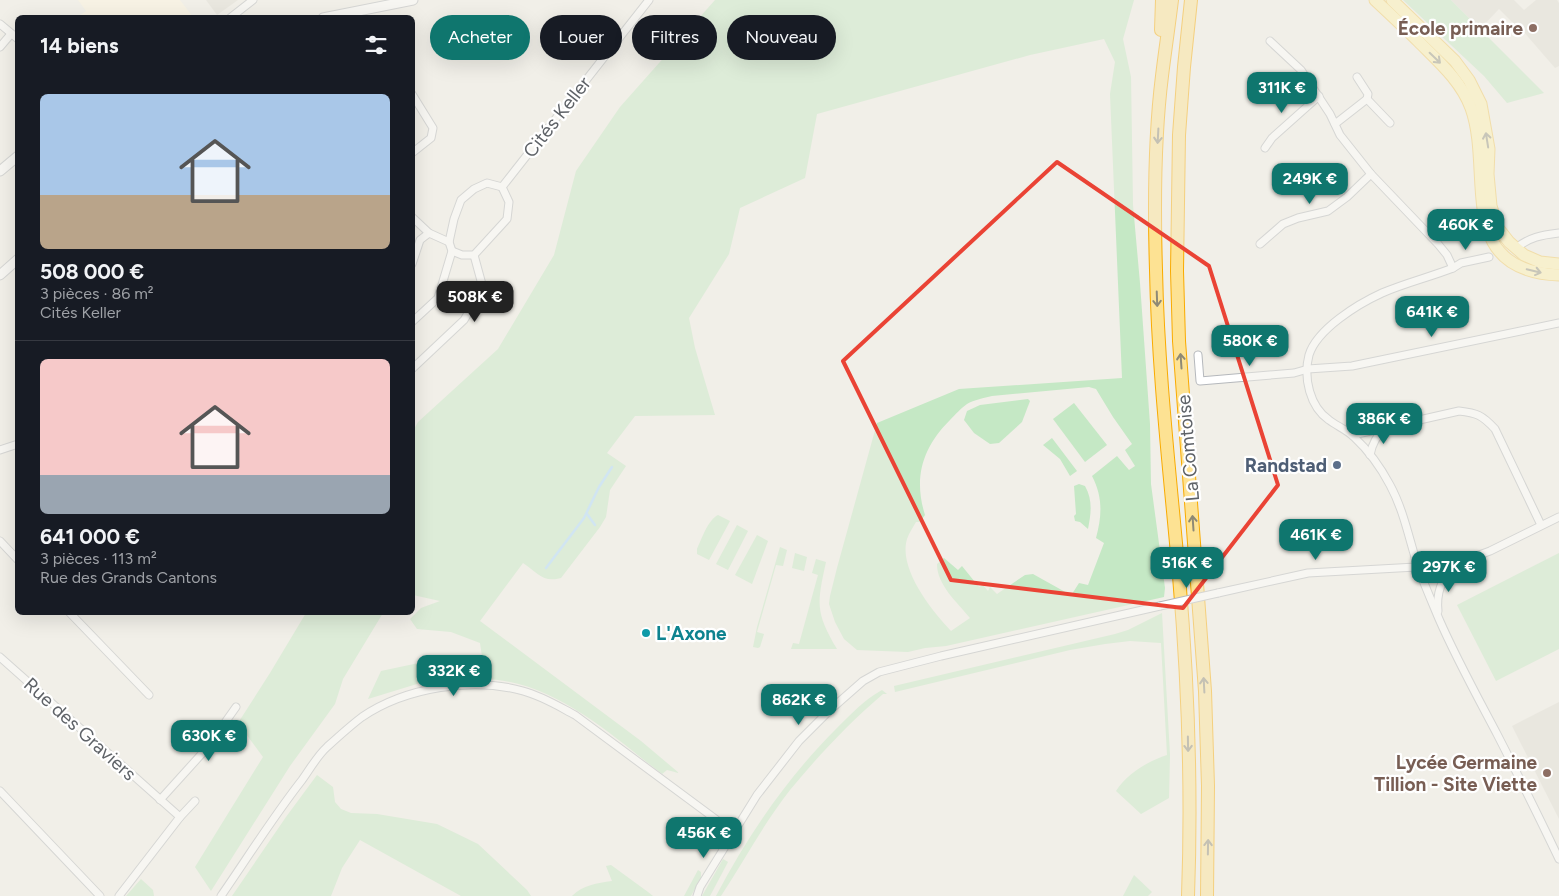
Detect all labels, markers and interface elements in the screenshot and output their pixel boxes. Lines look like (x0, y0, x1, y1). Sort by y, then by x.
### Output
chip: Acheter (430, 15, 530, 60)
chip: Louer (540, 15, 622, 60)
chip: Filtres (632, 15, 717, 60)
chip: Nouveau (727, 15, 836, 60)
place label: École primaire (1398, 17, 1523, 40)
marker: École primaire (1527, 22, 1539, 34)
icon: filters (362, 31, 390, 59)
text: 14 biens (40, 33, 119, 58)
one-way arrow (1429, 52, 1442, 64)
street label: Cités Keller (518, 72, 596, 162)
pin: 311K € (1241, 72, 1323, 114)
text: 311K € (1258, 78, 1306, 97)
icon: home (170, 126, 260, 216)
one-way arrow (1153, 128, 1162, 144)
one-way arrow (1482, 132, 1492, 148)
pin: 249K € (1269, 162, 1351, 205)
text: 249K € (1283, 169, 1337, 188)
pin: 460K € (1425, 208, 1507, 251)
text: 460K € (1438, 215, 1494, 234)
text: 508 000 € (40, 259, 144, 284)
one-way arrow (1526, 267, 1542, 276)
pin: 508K € (434, 280, 516, 323)
text: 3 pièces · 86 m² (40, 284, 154, 303)
text: 508K € (447, 287, 503, 306)
one-way arrow (1152, 290, 1161, 306)
pin: 641K € (1391, 296, 1473, 338)
text: 641K € (1406, 302, 1458, 321)
text: Cités Keller (40, 303, 121, 322)
pin: 580K € (1209, 324, 1291, 367)
text: 580K € (1222, 331, 1278, 350)
one-way arrow (1176, 353, 1185, 369)
icon: home (170, 392, 260, 482)
street label: La Comtoise (1172, 394, 1204, 502)
pin: 386K € (1343, 402, 1425, 445)
text: 386K € (1357, 409, 1411, 428)
place label: Randstad (1245, 454, 1327, 477)
marker: Randstad (1331, 459, 1343, 471)
one-way arrow (1189, 515, 1198, 531)
pin: 461K € (1275, 518, 1357, 561)
text: 641 000 € (40, 524, 140, 549)
text: 461K € (1290, 525, 1342, 544)
pin: 516K € (1146, 546, 1228, 589)
text: 3 pièces · 113 m² (40, 549, 157, 568)
pin: 297K € (1408, 550, 1490, 593)
text: 516K € (1162, 553, 1212, 572)
text: 297K € (1422, 557, 1476, 576)
text: Rue des Grands Cantons (40, 568, 217, 587)
place label: L'Axone (656, 622, 727, 645)
marker: L'Axone (640, 627, 652, 639)
pin: 332K € (413, 654, 495, 697)
text: 332K € (428, 661, 480, 680)
street label: Rue des Graviers (19, 673, 141, 785)
one-way arrow (1200, 677, 1209, 693)
pin: 862K € (758, 684, 840, 726)
text: 862K € (772, 690, 826, 709)
pin: 630K € (168, 720, 250, 762)
text: 630K € (182, 726, 236, 745)
one-way arrow (1184, 736, 1193, 752)
place label: Lycée Germaine Tillion - Site Viette (1374, 751, 1537, 796)
marker: Lycée Germaine Tillion - Site Viette (1541, 767, 1553, 779)
pin: 456K € (663, 816, 745, 859)
text: 456K € (677, 823, 731, 842)
one-way arrow (1203, 840, 1213, 856)

